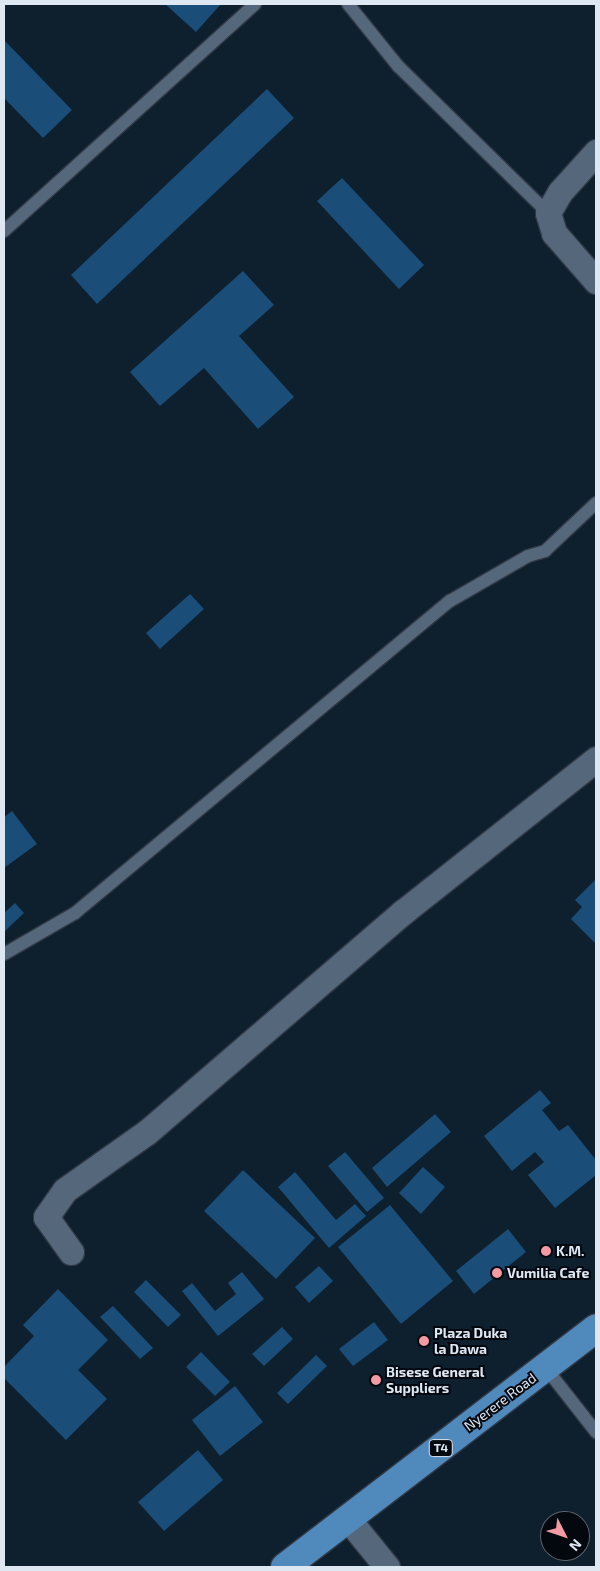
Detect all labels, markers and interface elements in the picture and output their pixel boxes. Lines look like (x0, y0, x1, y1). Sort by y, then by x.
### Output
place label: K.M. (556, 1243, 585, 1259)
marker: K.M. (540, 1245, 552, 1257)
place label: Vumilia Cafe (507, 1265, 589, 1281)
marker: Vumilia Cafe (491, 1267, 503, 1279)
place label: Plaza Duka la Dawa (434, 1325, 507, 1358)
marker: Plaza Duka la Dawa (418, 1335, 430, 1347)
place label: Bisese General Suppliers (386, 1364, 484, 1396)
street label: Nyerere Road (461, 1369, 539, 1435)
marker: Bisese General Suppliers (370, 1374, 382, 1386)
road number: T4 (428, 1439, 454, 1458)
north arrow (540, 1511, 590, 1561)
text: N (566, 1536, 586, 1555)

